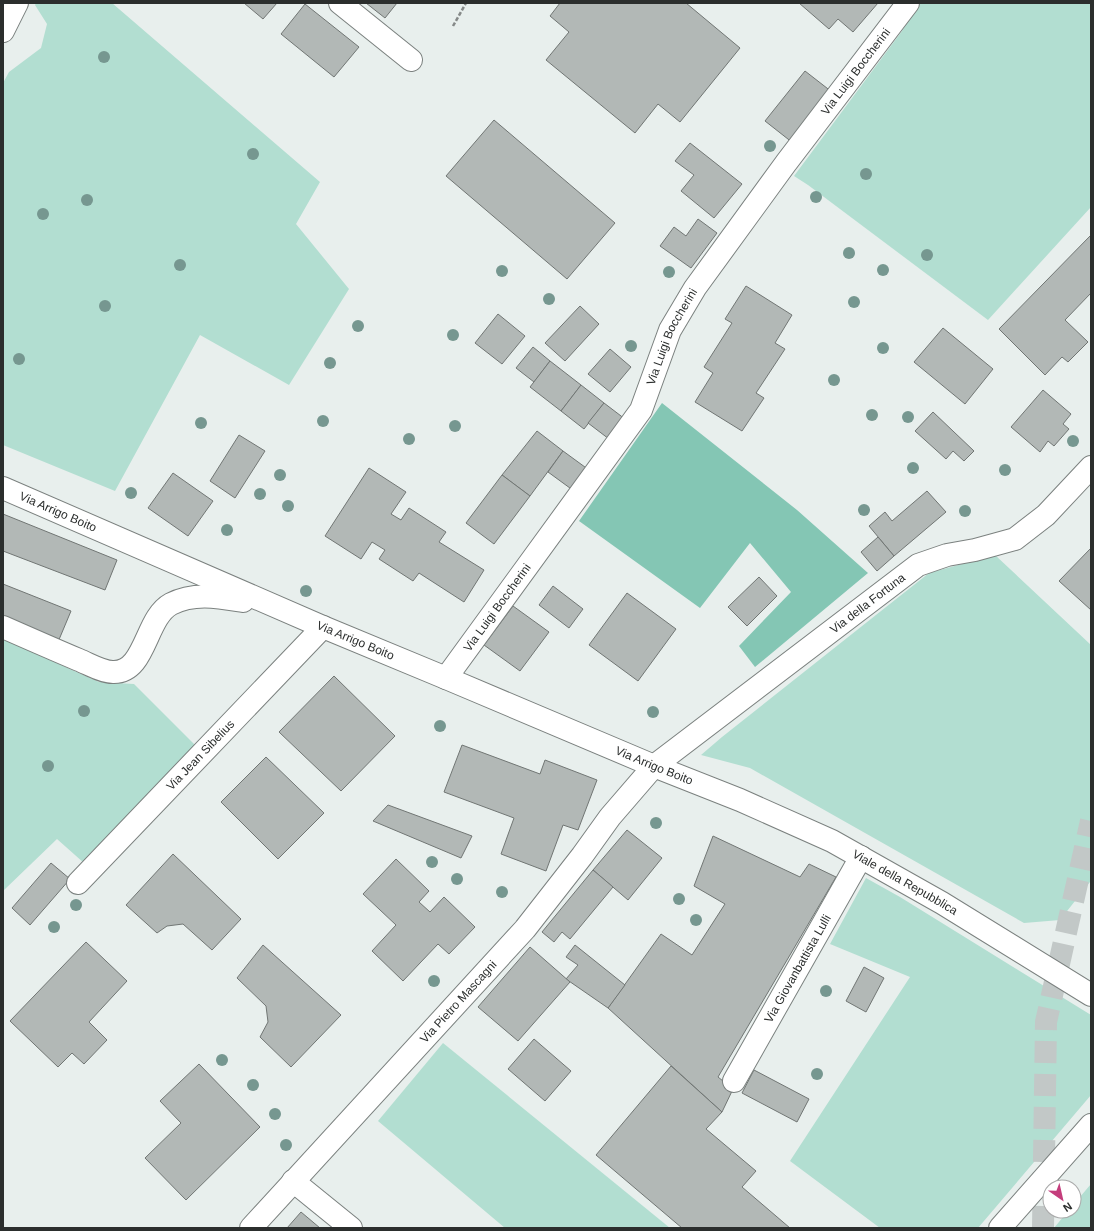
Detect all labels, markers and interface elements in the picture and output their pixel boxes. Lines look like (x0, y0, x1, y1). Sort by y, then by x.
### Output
street label: Via Luigi Boccherini (818, 25, 893, 118)
street label: Via Luigi Boccherini (644, 286, 700, 387)
street label: Via Arrigo Boito (17, 489, 99, 535)
street label: Via Luigi Boccherini (461, 561, 534, 654)
street label: Via della Fortuna (827, 570, 908, 636)
street label: Via Arrigo Boito (315, 618, 397, 663)
street label: Via Jean Sibelius (164, 717, 237, 793)
street label: Via Arrigo Boito (613, 743, 695, 788)
street label: Viale della Repubblica (850, 847, 960, 918)
street label: Via Giovanbattista Lulli (761, 912, 834, 1025)
street label: Via Pietro Mascagni (417, 958, 500, 1046)
north arrow (1042, 1179, 1082, 1219)
text: N (1061, 1200, 1074, 1215)

